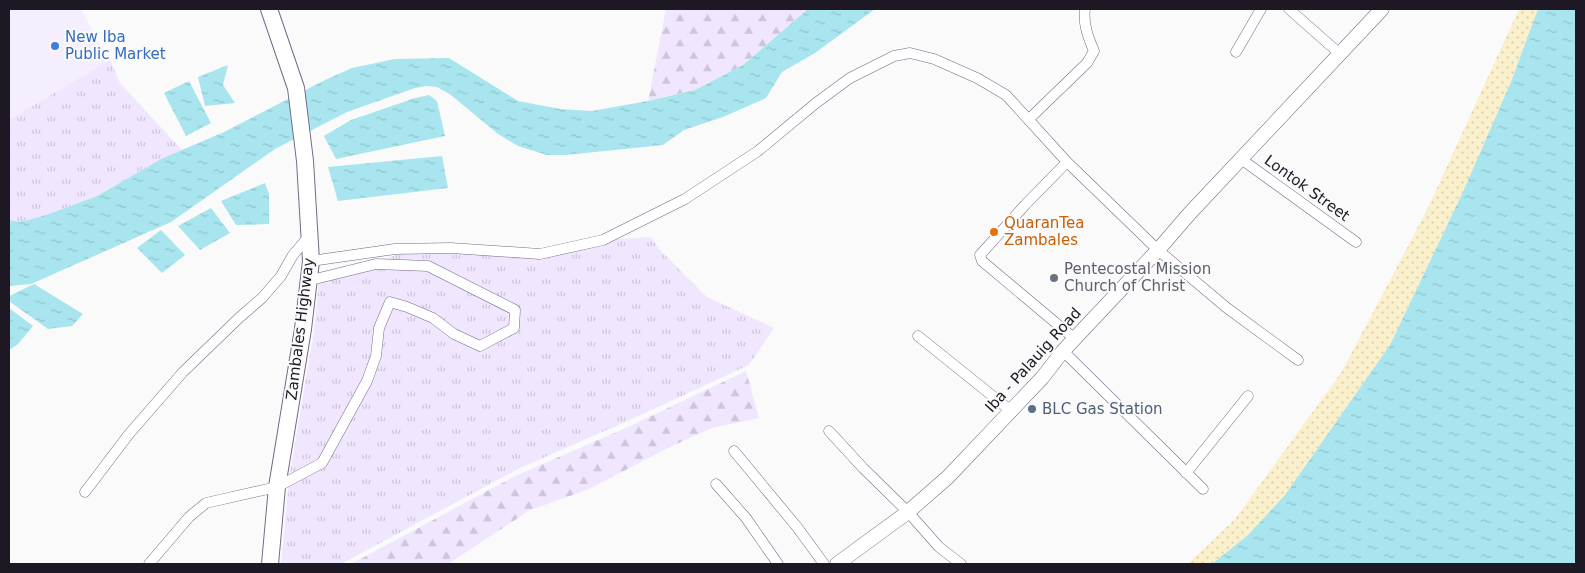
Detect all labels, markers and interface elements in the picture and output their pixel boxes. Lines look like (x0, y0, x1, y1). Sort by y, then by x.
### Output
place label: New Iba Public Market (65, 28, 166, 63)
marker: New Iba Public Market (49, 40, 61, 52)
street label: Lontok Street (1261, 151, 1353, 225)
place label: QuaranTea Zambales (1004, 214, 1084, 249)
marker: QuaranTea Zambales (988, 226, 1000, 238)
street label: Zambales Highway (282, 257, 318, 401)
place label: Pentecostal Mission Church of Christ (1064, 260, 1211, 295)
marker: Pentecostal Mission Church of Christ (1048, 272, 1060, 284)
street label: Iba - Palauig Road (981, 304, 1085, 416)
place label: BLC Gas Station (1042, 400, 1163, 418)
marker: BLC Gas Station (1026, 403, 1038, 415)

